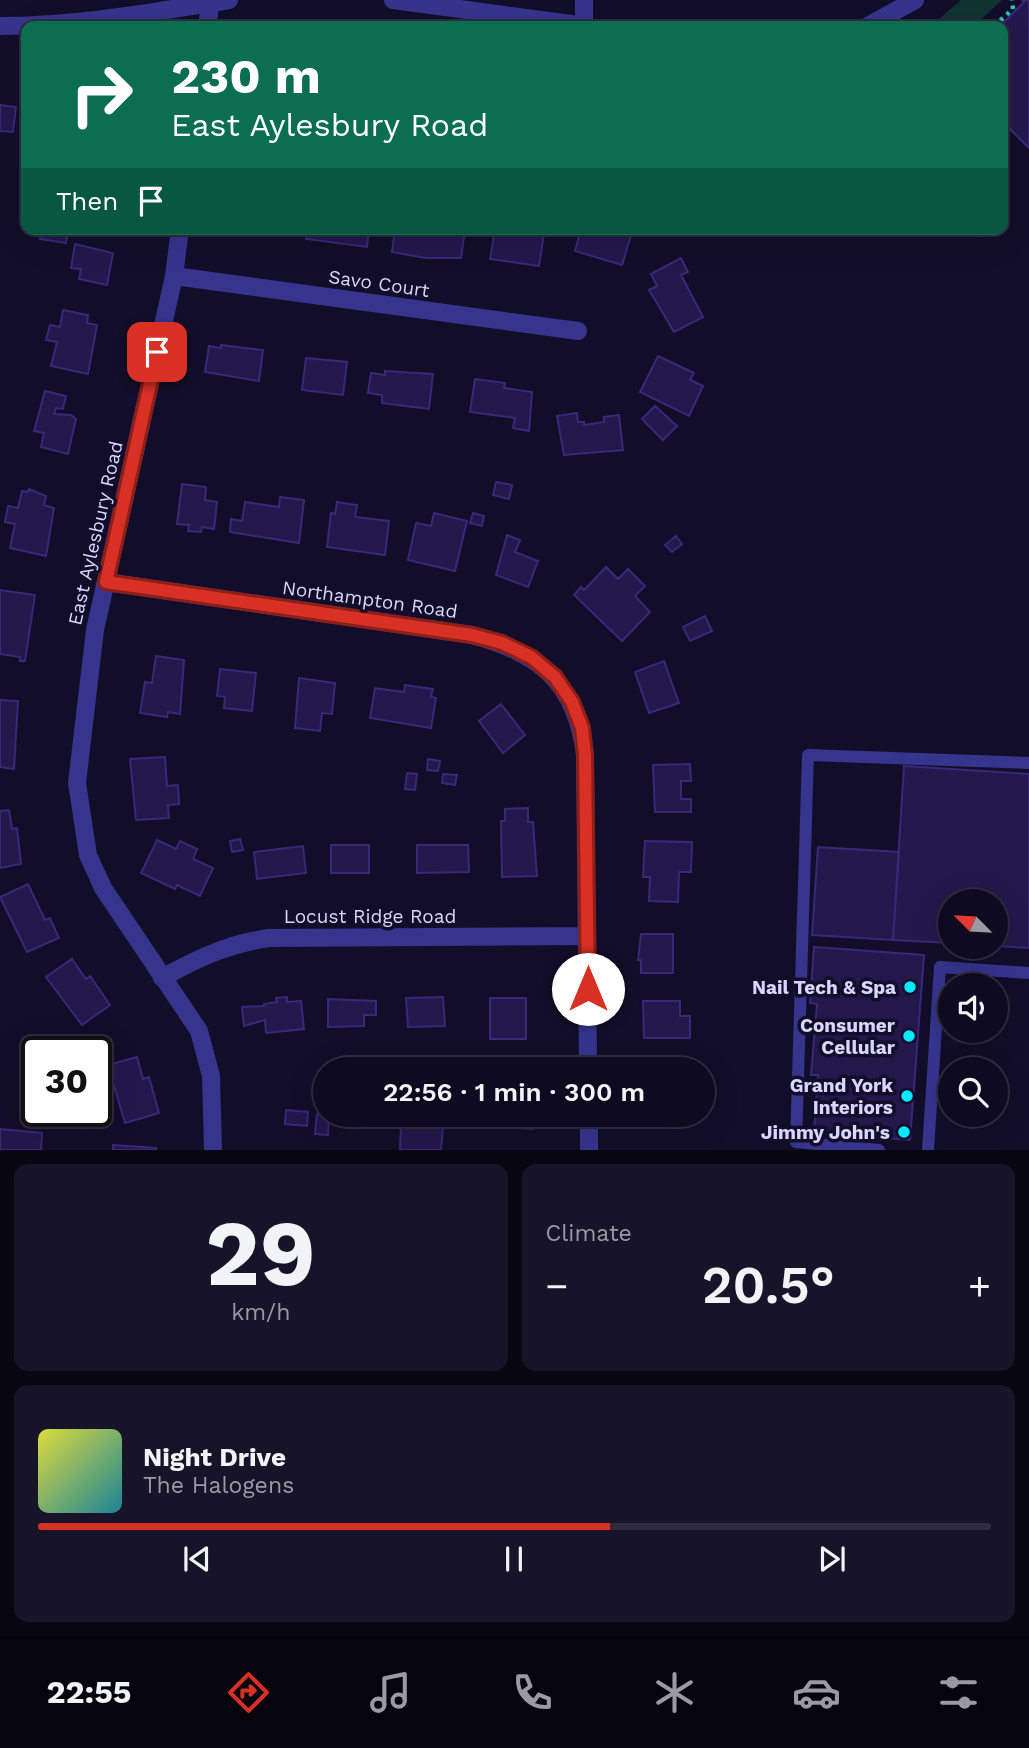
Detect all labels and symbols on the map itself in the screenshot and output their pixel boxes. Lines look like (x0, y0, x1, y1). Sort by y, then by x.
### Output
street label: Savo Court (327, 265, 431, 302)
pin (127, 322, 187, 382)
street label: East Aylesbury Road (63, 439, 128, 627)
street label: Northampton Road (281, 576, 459, 623)
north arrow (938, 889, 1008, 959)
street label: Locust Ridge Road (284, 905, 456, 928)
position arrow (551, 952, 625, 1026)
place label: Nail Tech & Spa (752, 976, 896, 999)
marker: Nail Tech & Spa (902, 979, 918, 995)
place label: Consumer Cellular (800, 1014, 896, 1059)
marker: Consumer Cellular (901, 1028, 917, 1044)
speed limit sign: 30 (21, 1036, 112, 1127)
place label: Grand York Interiors (790, 1074, 893, 1119)
marker: Grand York Interiors (899, 1088, 915, 1104)
place label: Jimmy John's (761, 1121, 890, 1144)
marker: Jimmy John's (896, 1124, 912, 1140)

